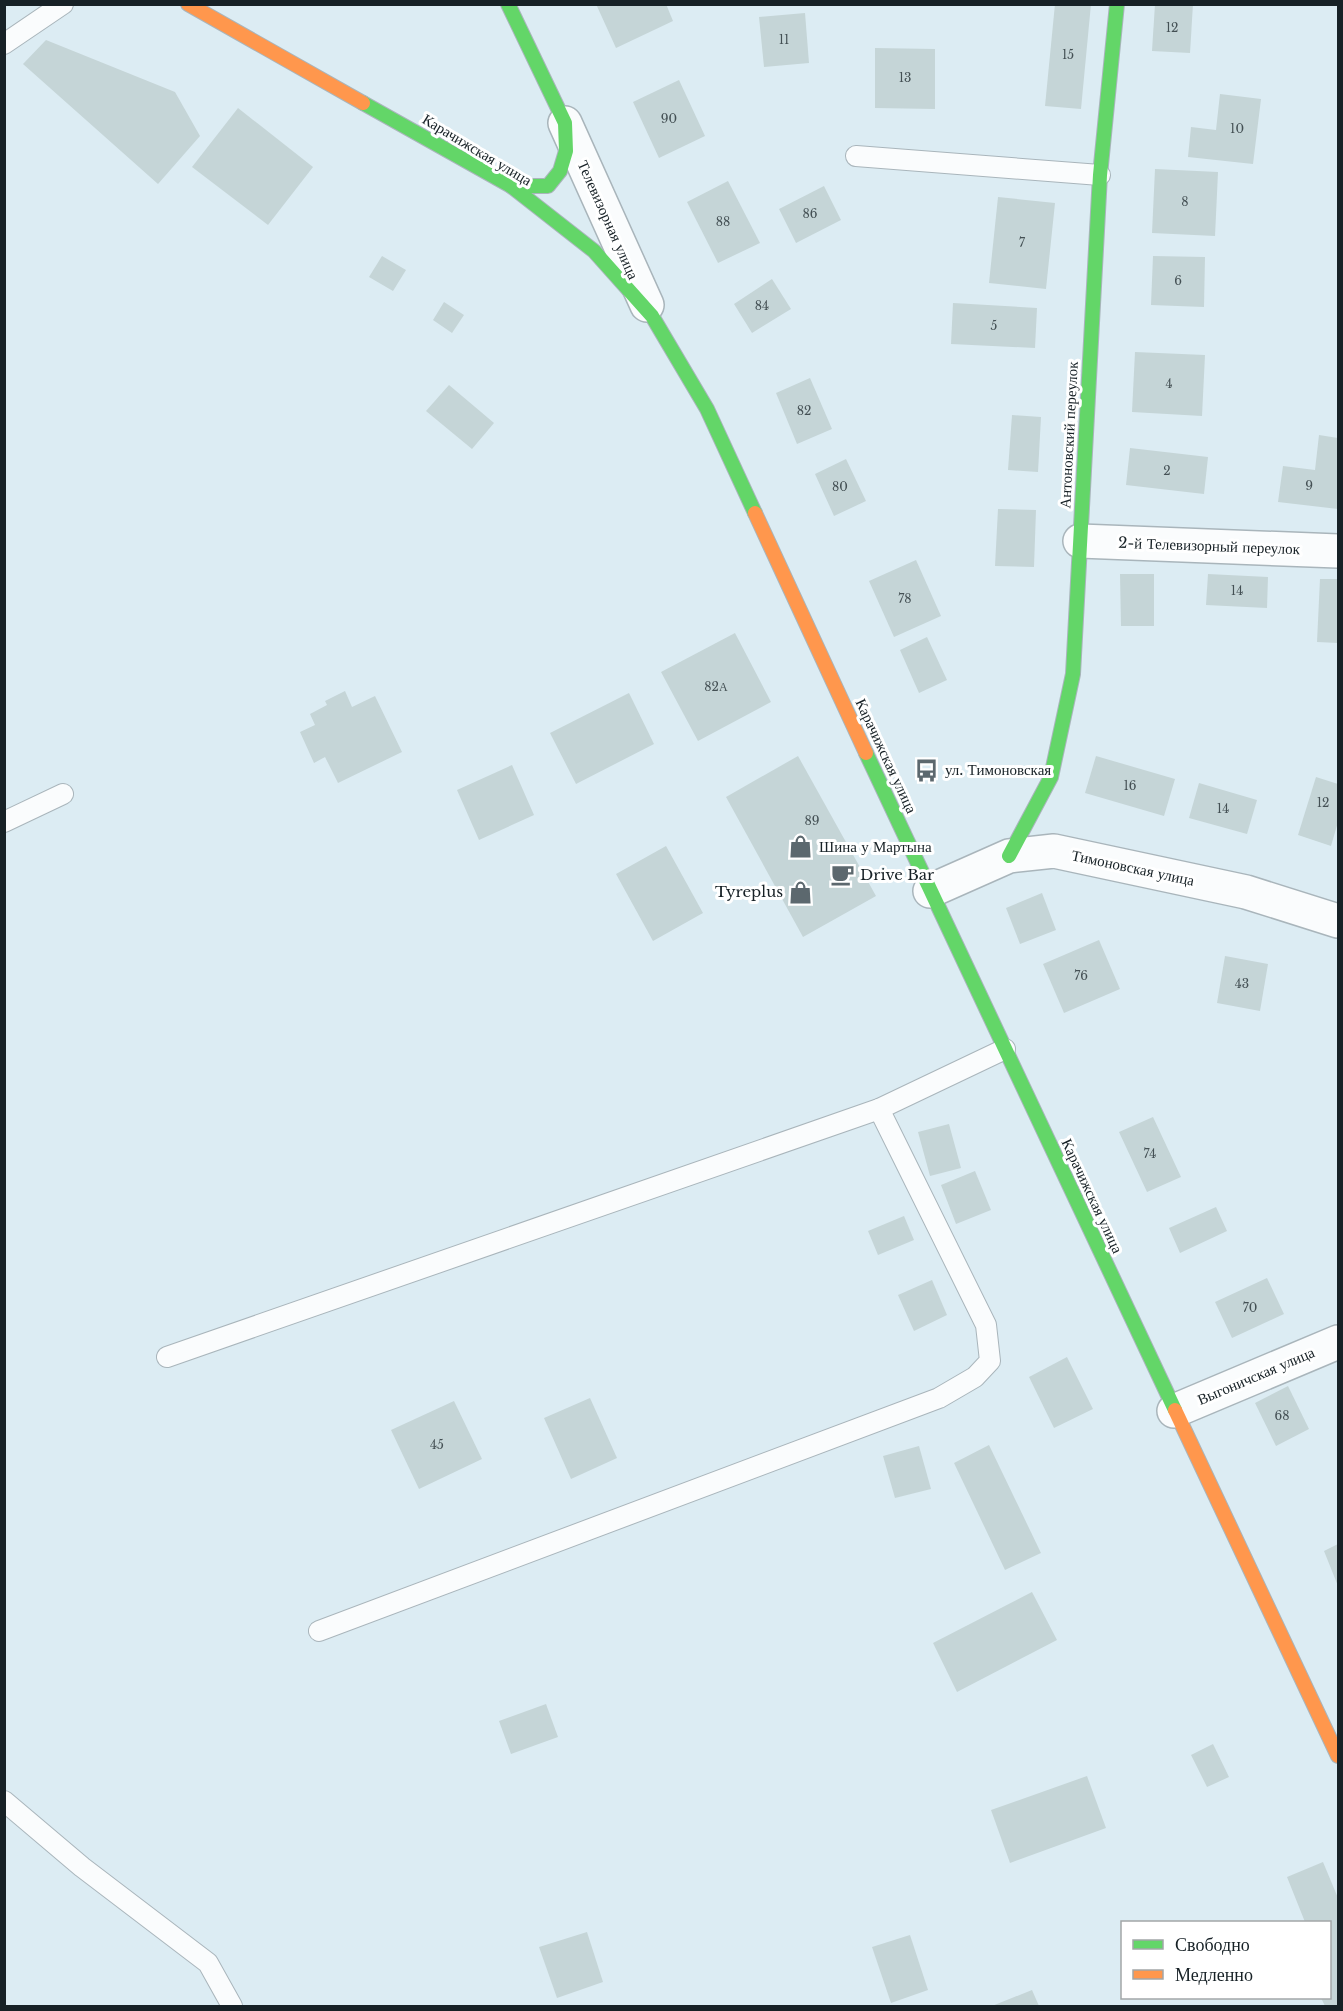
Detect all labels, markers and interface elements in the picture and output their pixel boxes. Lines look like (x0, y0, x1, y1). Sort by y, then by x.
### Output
house number: 12 (1166, 20, 1178, 35)
house number: 11 (779, 32, 789, 47)
house number: 15 (1062, 47, 1074, 62)
house number: 13 (899, 70, 911, 85)
street label: Карачижская улица (419, 109, 536, 190)
house number: 90 (661, 111, 677, 126)
house number: 10 (1230, 121, 1244, 136)
street label: Телевизорная улица (574, 157, 643, 283)
house number: 8 (1181, 194, 1189, 209)
house number: 86 (803, 206, 818, 221)
house number: 88 (716, 214, 730, 229)
house number: 7 (1019, 235, 1026, 250)
house number: 6 (1174, 273, 1182, 288)
house number: 84 (755, 298, 769, 313)
house number: 5 (991, 318, 998, 333)
street label: Антоновский переулок (1055, 360, 1082, 509)
house number: 4 (1165, 376, 1173, 391)
house number: 82 (797, 403, 811, 418)
house number: 2 (1163, 463, 1171, 478)
house number: 9 (1305, 478, 1313, 493)
house number: 80 (832, 479, 848, 494)
street label: 2-й Телевизорный переулок (1118, 533, 1301, 558)
house number: 14 (1231, 583, 1243, 598)
house number: 78 (898, 591, 912, 606)
house number: 82А (704, 679, 728, 694)
street label: Карачижская улица (852, 695, 921, 816)
bus stop icon: ул. Тимоновская (914, 757, 940, 783)
place label: ул. Тимоновская (945, 760, 1051, 779)
house number: 16 (1123, 778, 1137, 793)
house number: 12 (1317, 795, 1329, 810)
house number: 14 (1217, 801, 1229, 816)
house number: 89 (805, 813, 820, 828)
shop icon: Шина у Мартына (788, 834, 814, 860)
place label: Шина у Мартына (819, 837, 932, 856)
street label: Тимоновская улица (1070, 845, 1197, 890)
cafe icon: Drive Bar (829, 862, 855, 888)
place label: Drive Bar (860, 865, 935, 884)
shop icon: Tyreplus (788, 879, 814, 905)
place label: Tyreplus (715, 882, 783, 901)
house number: 76 (1074, 968, 1088, 983)
house number: 43 (1235, 976, 1249, 991)
street label: Карачижская улица (1058, 1135, 1127, 1256)
house number: 74 (1144, 1146, 1156, 1161)
house number: 70 (1243, 1300, 1257, 1315)
street label: Выгоничская улица (1194, 1342, 1318, 1409)
house number: 68 (1275, 1408, 1290, 1423)
house number: 45 (430, 1437, 444, 1452)
legend (1121, 1921, 1331, 1999)
text: Свободно (1175, 1934, 1250, 1956)
text: Медленно (1175, 1964, 1253, 1986)

